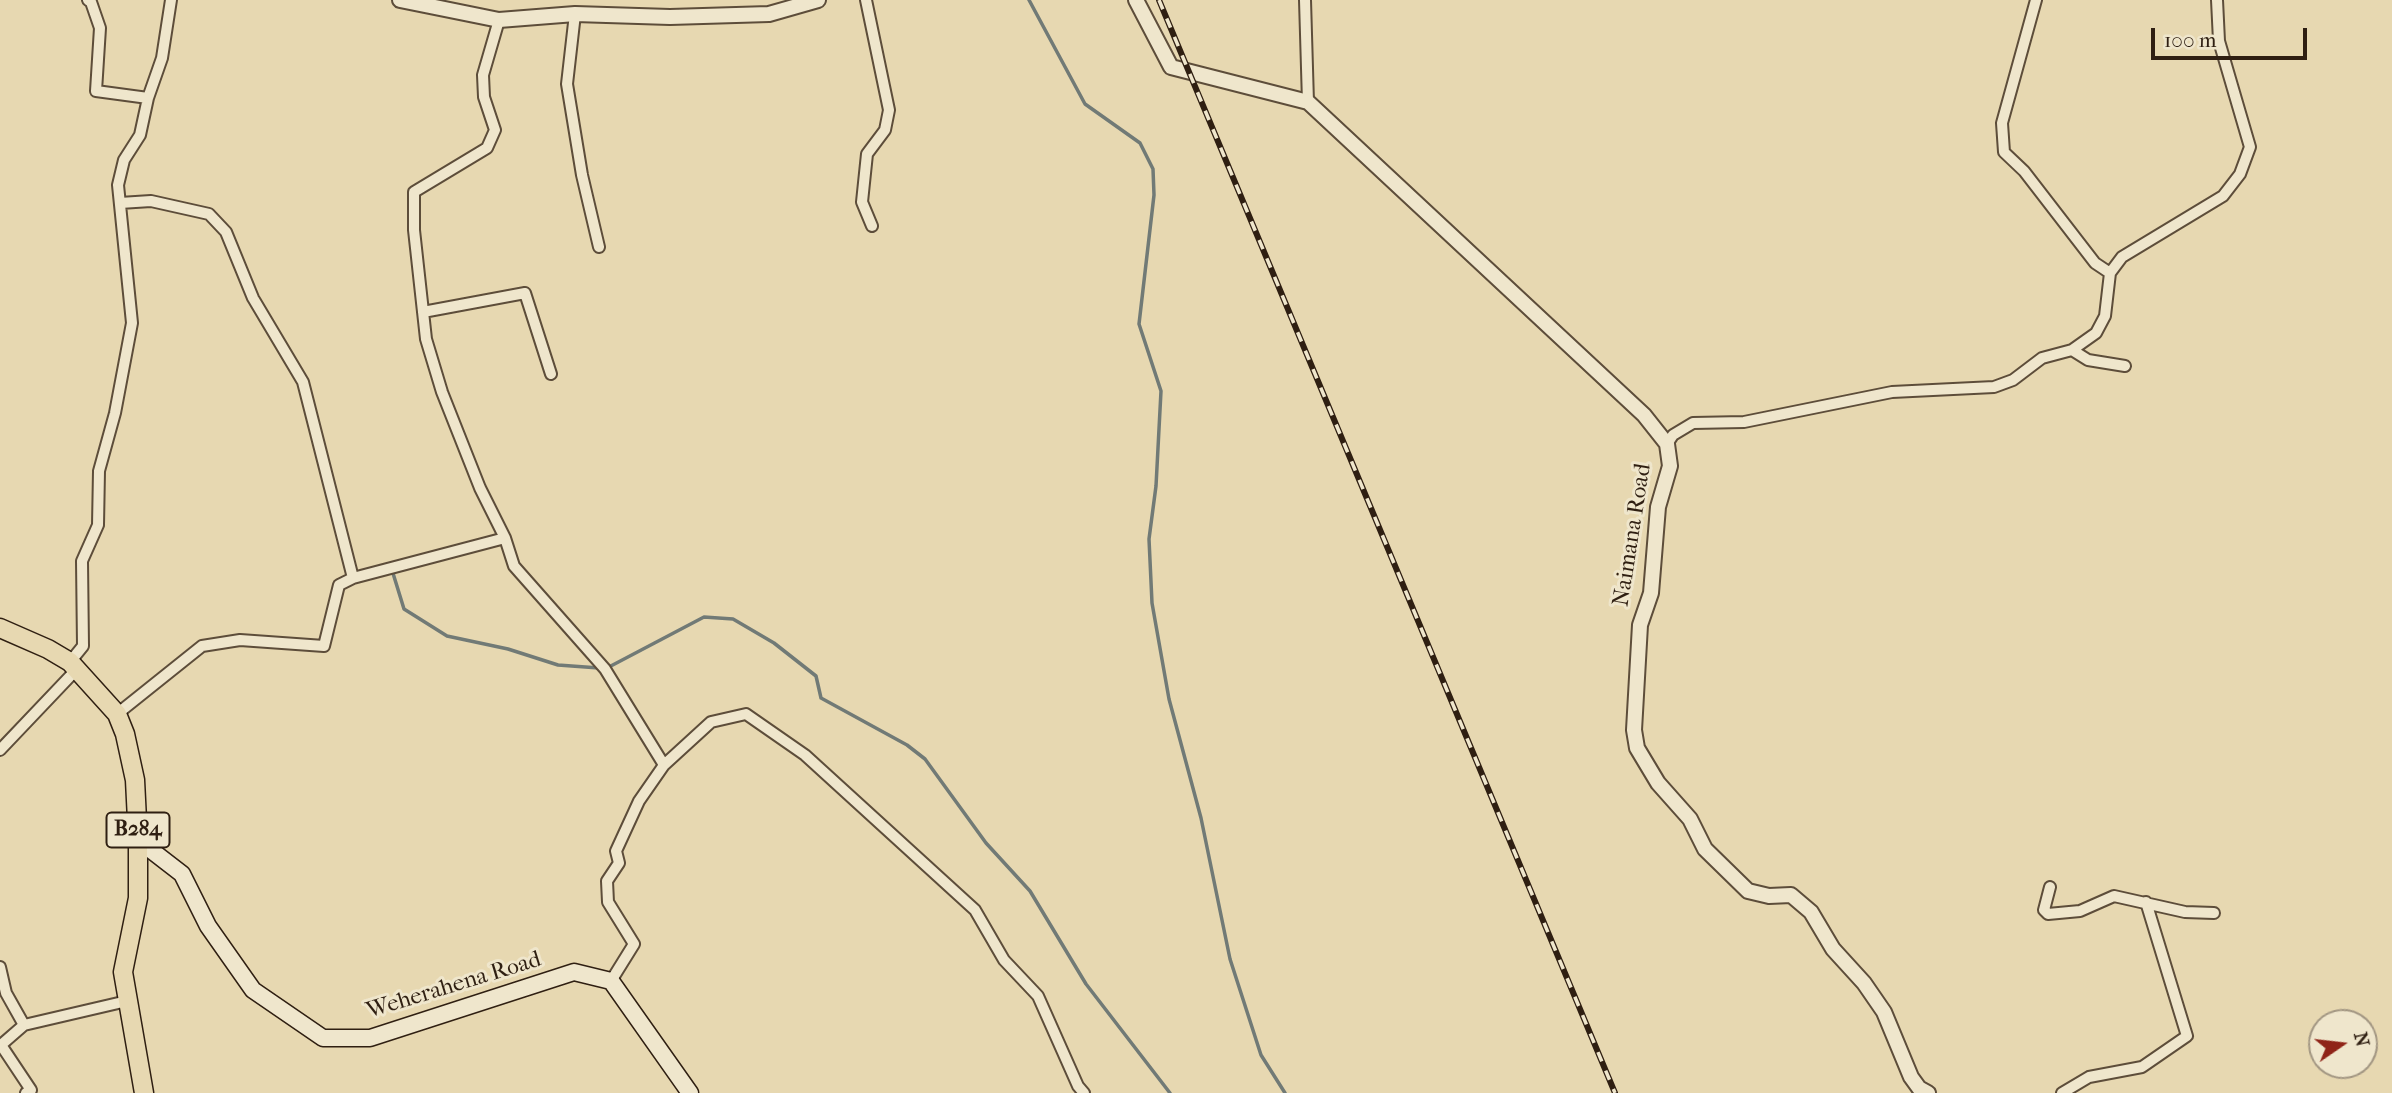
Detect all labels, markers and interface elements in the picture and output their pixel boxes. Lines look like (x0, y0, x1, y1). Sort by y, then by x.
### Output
scale bar (2154, 14, 2310, 58)
text: 100 m (2164, 28, 2217, 52)
street label: Naimana Road (1608, 462, 1658, 608)
road number: B284 (106, 812, 170, 848)
street label: Weherahena Road (363, 946, 545, 1026)
north arrow (2308, 1009, 2378, 1079)
text: N (2349, 1030, 2374, 1049)

